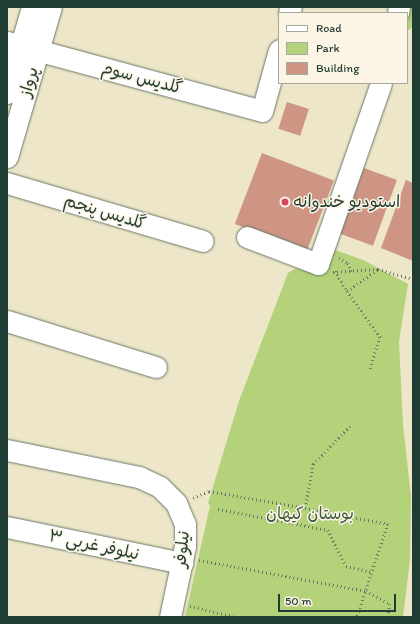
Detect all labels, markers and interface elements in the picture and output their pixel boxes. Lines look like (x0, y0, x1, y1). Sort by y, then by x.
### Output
legend (278, 12, 408, 84)
text: Road (316, 21, 342, 35)
text: Park (316, 41, 340, 55)
street label: گلدیس سوم (100, 57, 184, 99)
text: Building (316, 61, 359, 75)
street label: پرواز (15, 65, 43, 99)
street label: گلدیس پنجم (62, 190, 148, 234)
place label: استودیو خندوانه (293, 192, 400, 212)
marker: استودیو خندوانه (280, 197, 290, 207)
park label: بوستان کیهان (266, 504, 354, 524)
street label: نیلوفر غربی ۳ (47, 525, 141, 565)
street label: نیلوفر (170, 530, 194, 568)
scale bar (280, 586, 398, 612)
text: 50 m (285, 594, 311, 608)

